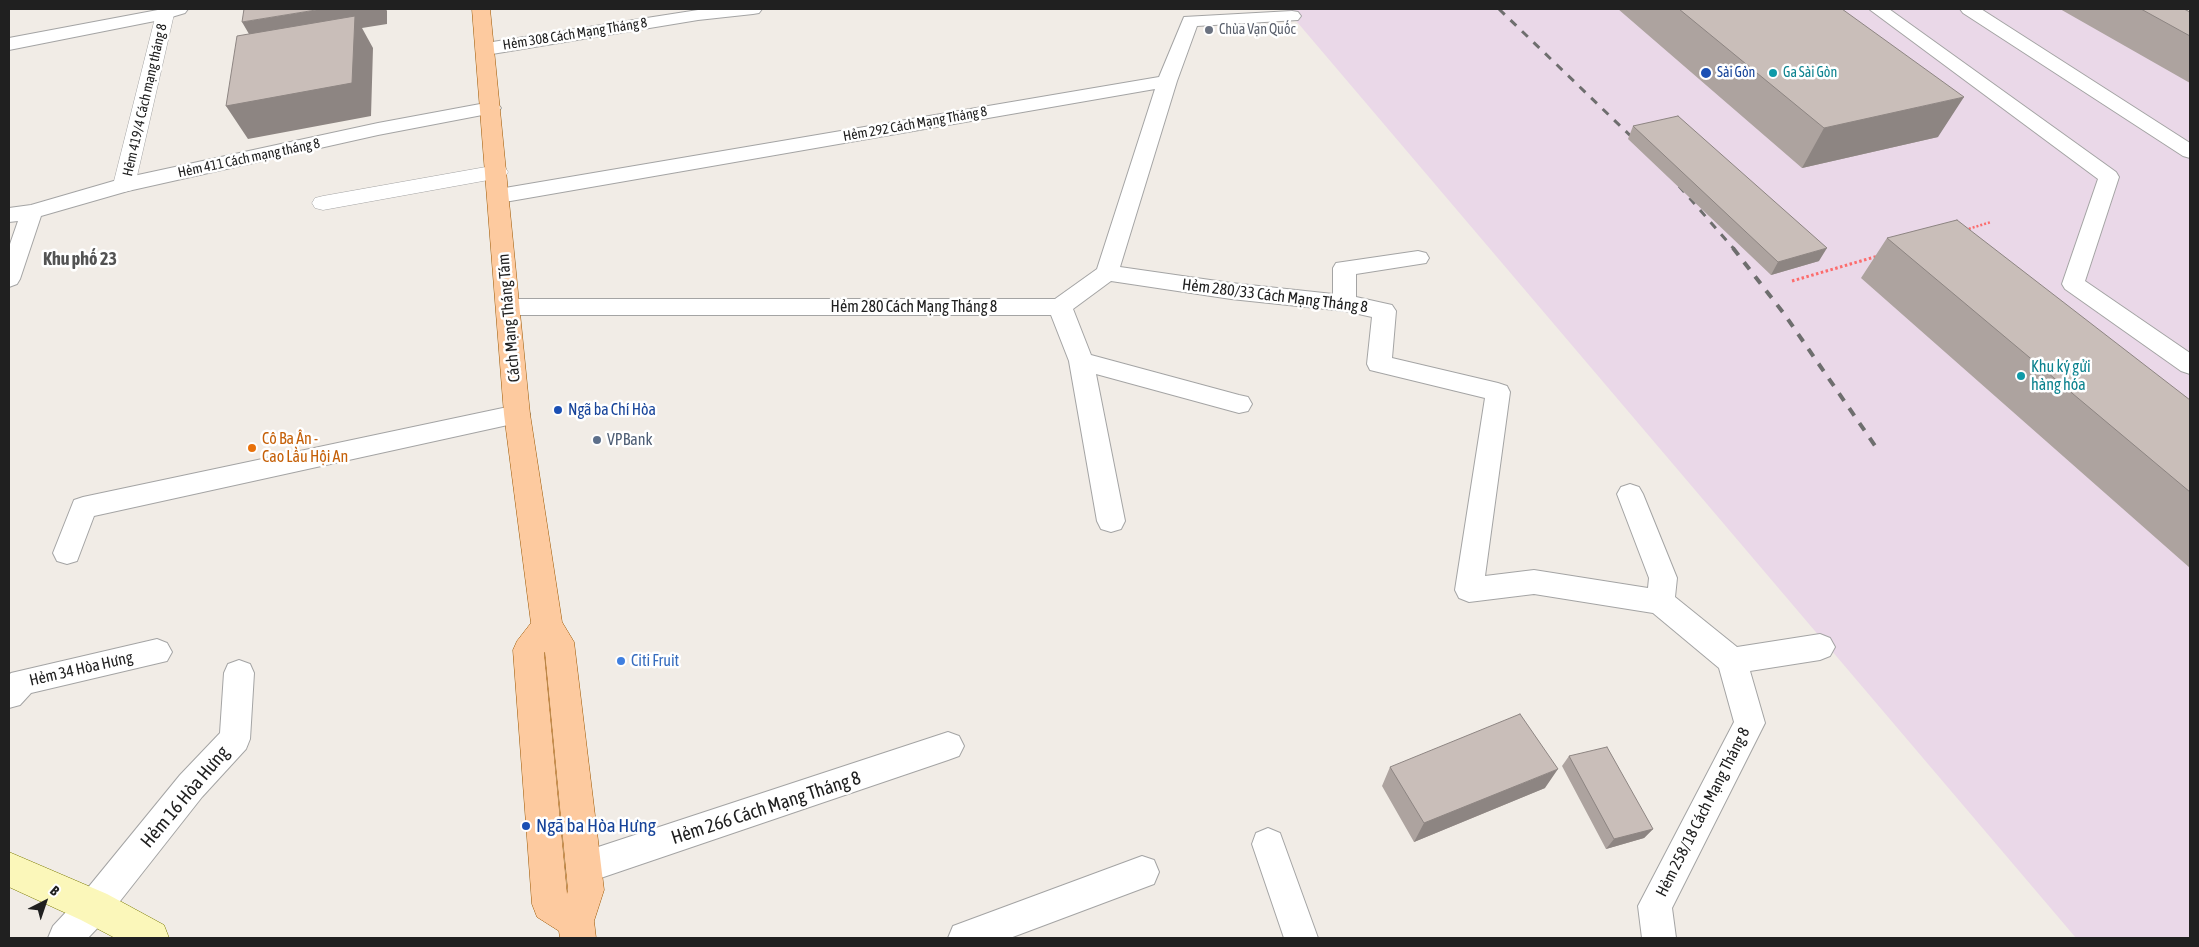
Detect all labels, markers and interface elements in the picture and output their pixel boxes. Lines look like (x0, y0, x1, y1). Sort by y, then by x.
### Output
street label: Hẻm 308 Cách Mạng Tháng 8 (502, 14, 648, 54)
street label: Hẻm 419/4 Cách mạng tháng 8 (119, 22, 171, 178)
place label: Chùa Vạn Quốc (1219, 22, 1296, 38)
marker: Chùa Vạn Quốc (1203, 24, 1215, 36)
place label: Sài Gòn (1717, 65, 1755, 81)
place label: Ga Sài Gòn (1783, 65, 1837, 81)
marker: Sài Gòn (1699, 66, 1713, 80)
marker: Ga Sài Gòn (1767, 67, 1779, 79)
street label: Hẻm 292 Cách Mạng Tháng 8 (842, 103, 988, 145)
street label: Hẻm 411 Cách mạng tháng 8 (176, 135, 322, 181)
district label: Khu phố 23 (43, 248, 117, 270)
street label: Cách Mạng Tháng Tám (494, 253, 524, 383)
street label: Hẻm 280/33 Cách Mạng Tháng 8 (1181, 275, 1369, 317)
street label: Hẻm 280 Cách Mạng Tháng 8 (831, 297, 997, 317)
place label: Khu ký gửi hàng hóa (2031, 357, 2091, 395)
marker: Khu ký gửi hàng hóa (2015, 370, 2027, 382)
place label: Ngã ba Chí Hòa (568, 400, 656, 420)
marker: Ngã ba Chí Hòa (552, 404, 564, 416)
place label: Cô Ba Ân - Cao Lầu Hội An (262, 429, 348, 467)
place label: VPBank (607, 430, 653, 450)
marker: VPBank (591, 434, 603, 446)
marker: Cô Ba Ân - Cao Lầu Hội An (246, 442, 258, 454)
street label: Hẻm 34 Hòa Hưng (27, 648, 135, 690)
place label: Citi Fruit (631, 651, 679, 671)
marker: Citi Fruit (615, 655, 627, 667)
street label: Hẻm 258/18 Cách Mạng Tháng 8 (1652, 724, 1754, 900)
street label: Hẻm 16 Hòa Hưng (136, 742, 234, 852)
street label: Hẻm 266 Cách Mạng Tháng 8 (668, 767, 864, 849)
place label: Ngã ba Hòa Hưng (536, 815, 656, 837)
marker: Ngã ba Hòa Hưng (520, 820, 532, 832)
north arrow (20, 877, 70, 927)
text: B (47, 882, 63, 899)

